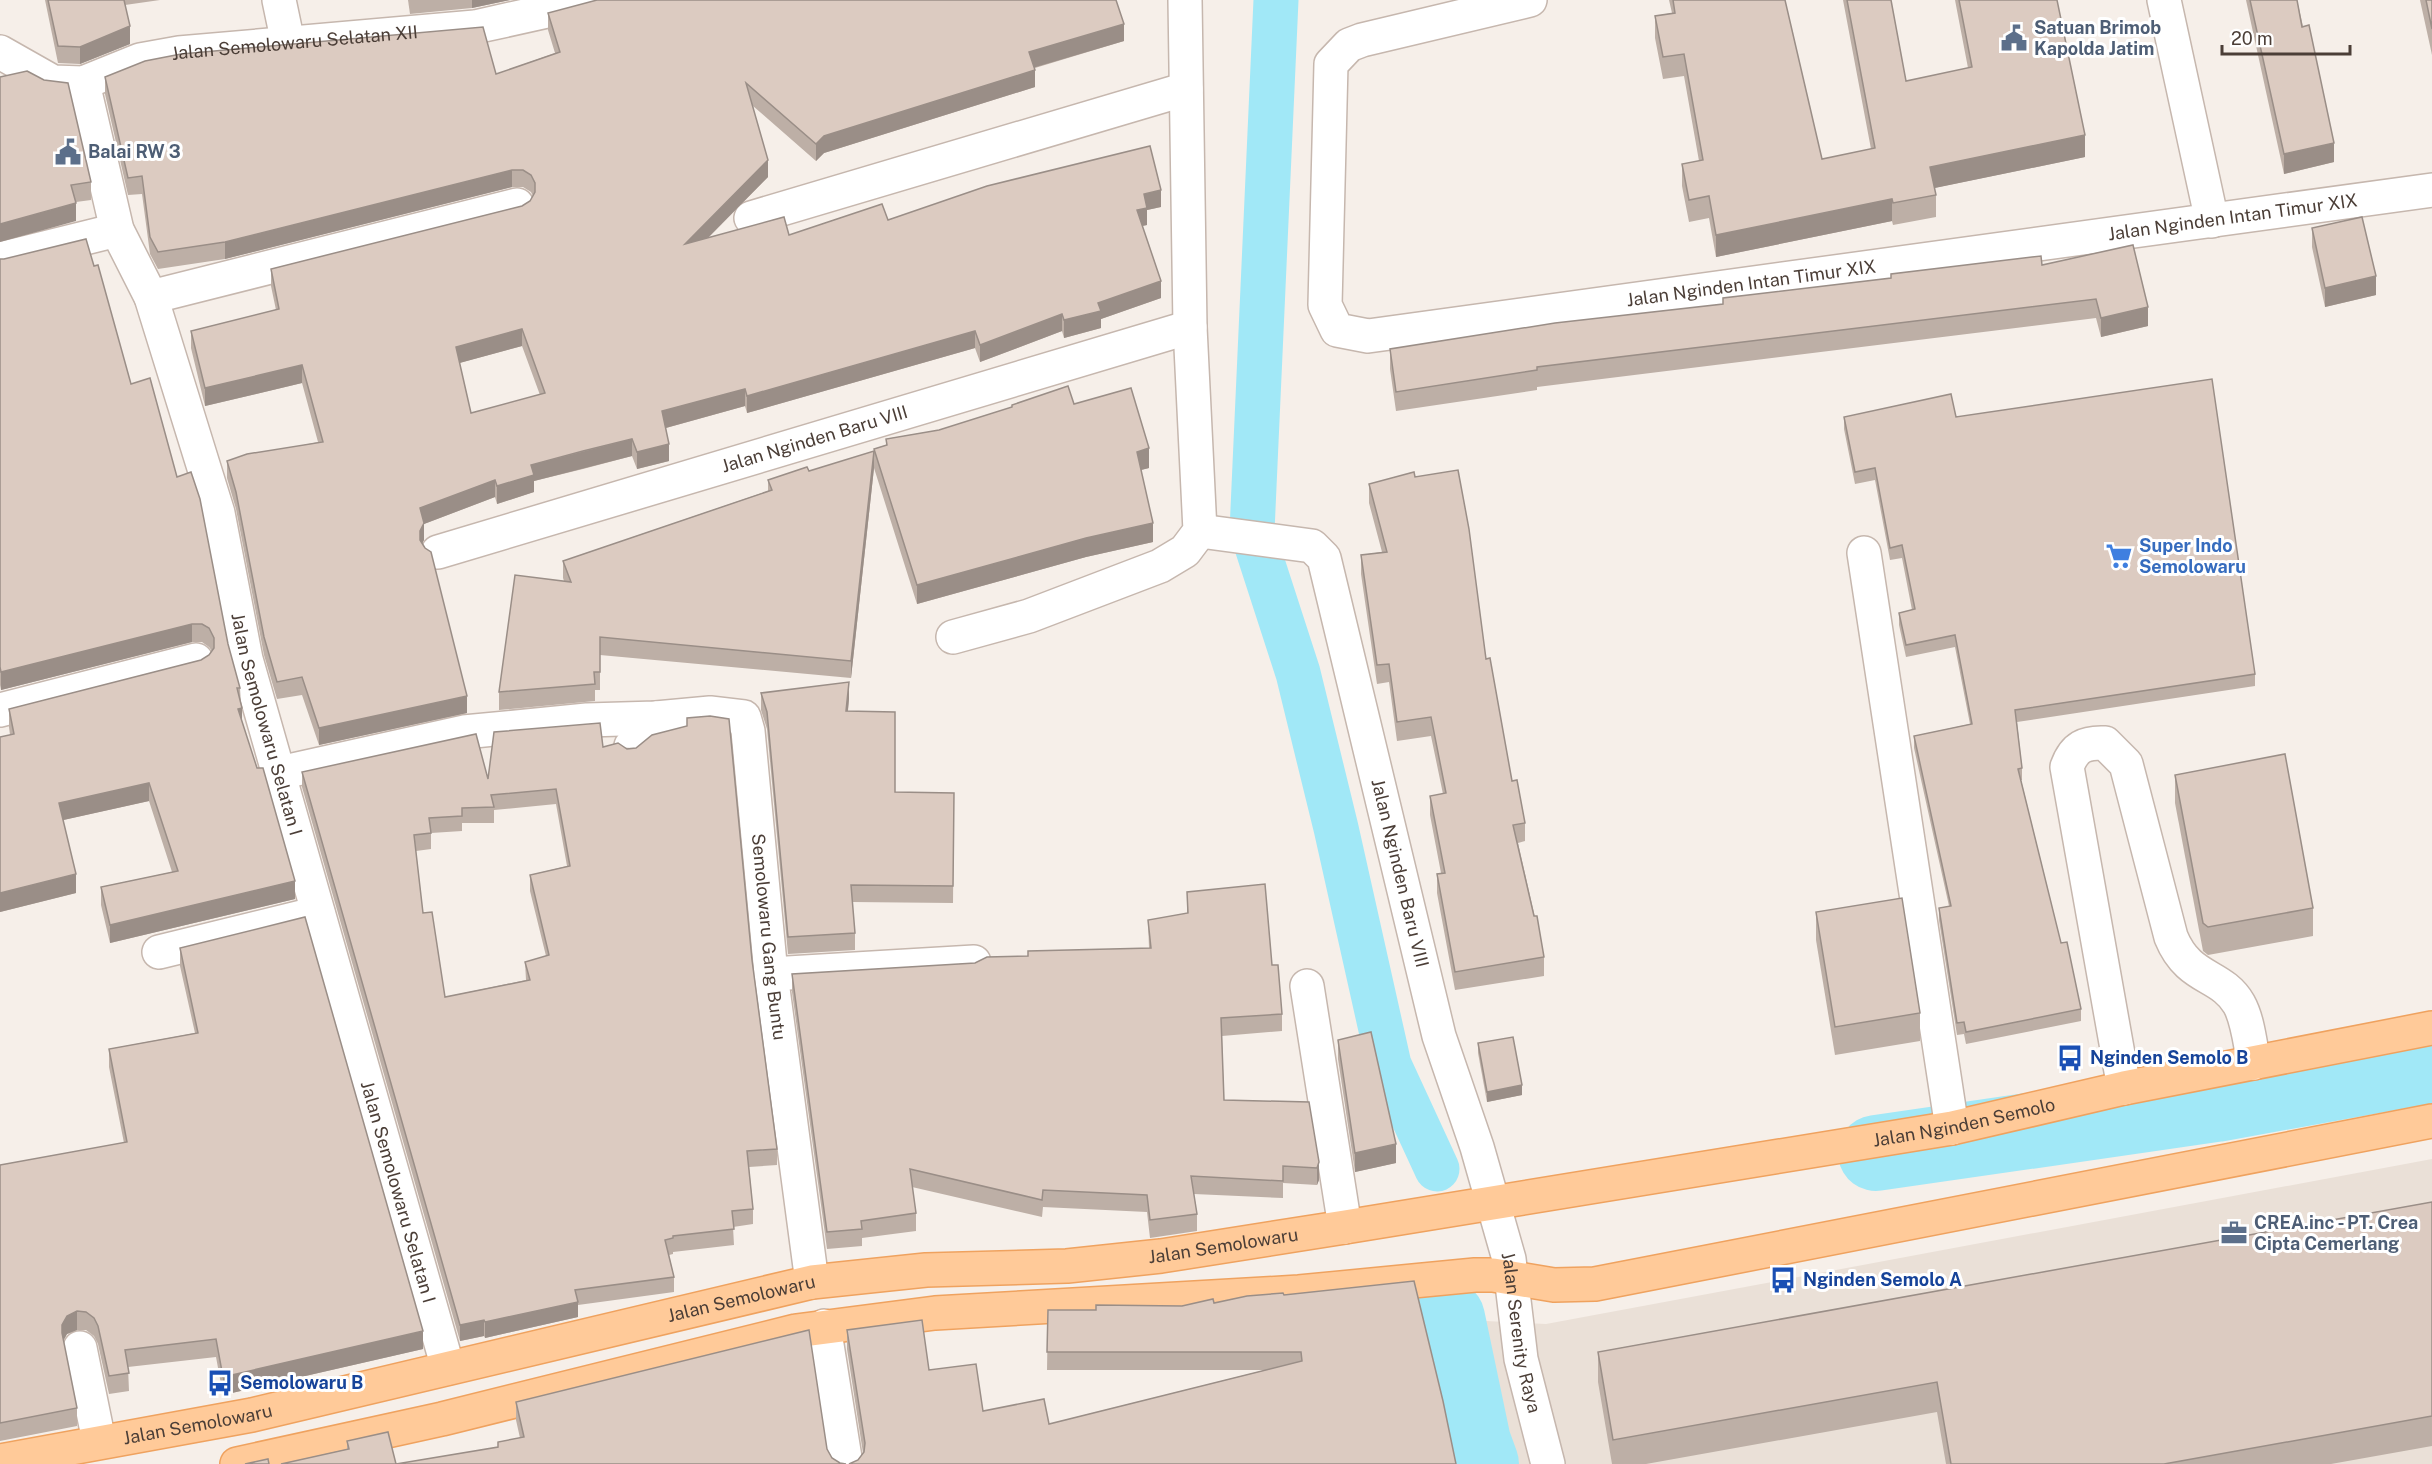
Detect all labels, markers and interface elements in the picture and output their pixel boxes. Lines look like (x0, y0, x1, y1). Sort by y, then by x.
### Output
place label: Satuan Brimob Kapolda Jatim (2034, 17, 2161, 59)
scale bar (2222, 18, 2350, 56)
street label: Jalan Semolowaru Selatan XII (169, 21, 419, 64)
public building icon: Satuan Brimob Kapolda Jatim (1999, 23, 2029, 53)
text: 20 m (2231, 28, 2273, 49)
public building icon: Balai RW 3 (53, 137, 83, 167)
place label: Balai RW 3 (88, 141, 181, 162)
street label: Jalan Nginden Intan Timur XIX (2106, 189, 2359, 244)
street label: Jalan Nginden Intan Timur XIX (1625, 255, 1877, 310)
street label: Jalan Nginden Baru VIII (719, 401, 910, 477)
place label: Super Indo Semolowaru (2139, 535, 2246, 577)
supermarket icon: Super Indo Semolowaru (2104, 541, 2134, 571)
street label: Jalan Semolowaru Selatan I (227, 611, 307, 838)
street label: Jalan Nginden Baru VIII (1367, 776, 1433, 969)
street label: Semolowaru Gang Buntu (748, 832, 791, 1042)
bus stop icon: Nginden Semolo B (2055, 1043, 2085, 1073)
place label: Nginden Semolo B (2090, 1047, 2248, 1068)
street label: Jalan Semolowaru Selatan I (357, 1078, 440, 1305)
street label: Jalan Nginden Semolo (1871, 1093, 2057, 1151)
place label: CREA.inc - PT. Crea Cipta Cemerlang (2254, 1212, 2418, 1254)
office icon: CREA.inc - PT. Crea Cipta Cemerlang (2219, 1218, 2249, 1248)
street label: Jalan Semolowaru (1147, 1224, 1300, 1267)
street label: Jalan Serenity Raya (1497, 1249, 1545, 1415)
bus stop icon: Nginden Semolo A (1768, 1265, 1798, 1295)
place label: Nginden Semolo A (1803, 1269, 1962, 1290)
street label: Jalan Semolowaru (665, 1271, 817, 1326)
bus stop icon: Semolowaru B (205, 1368, 235, 1398)
place label: Semolowaru B (240, 1372, 363, 1393)
street label: Jalan Semolowaru (121, 1400, 274, 1448)

